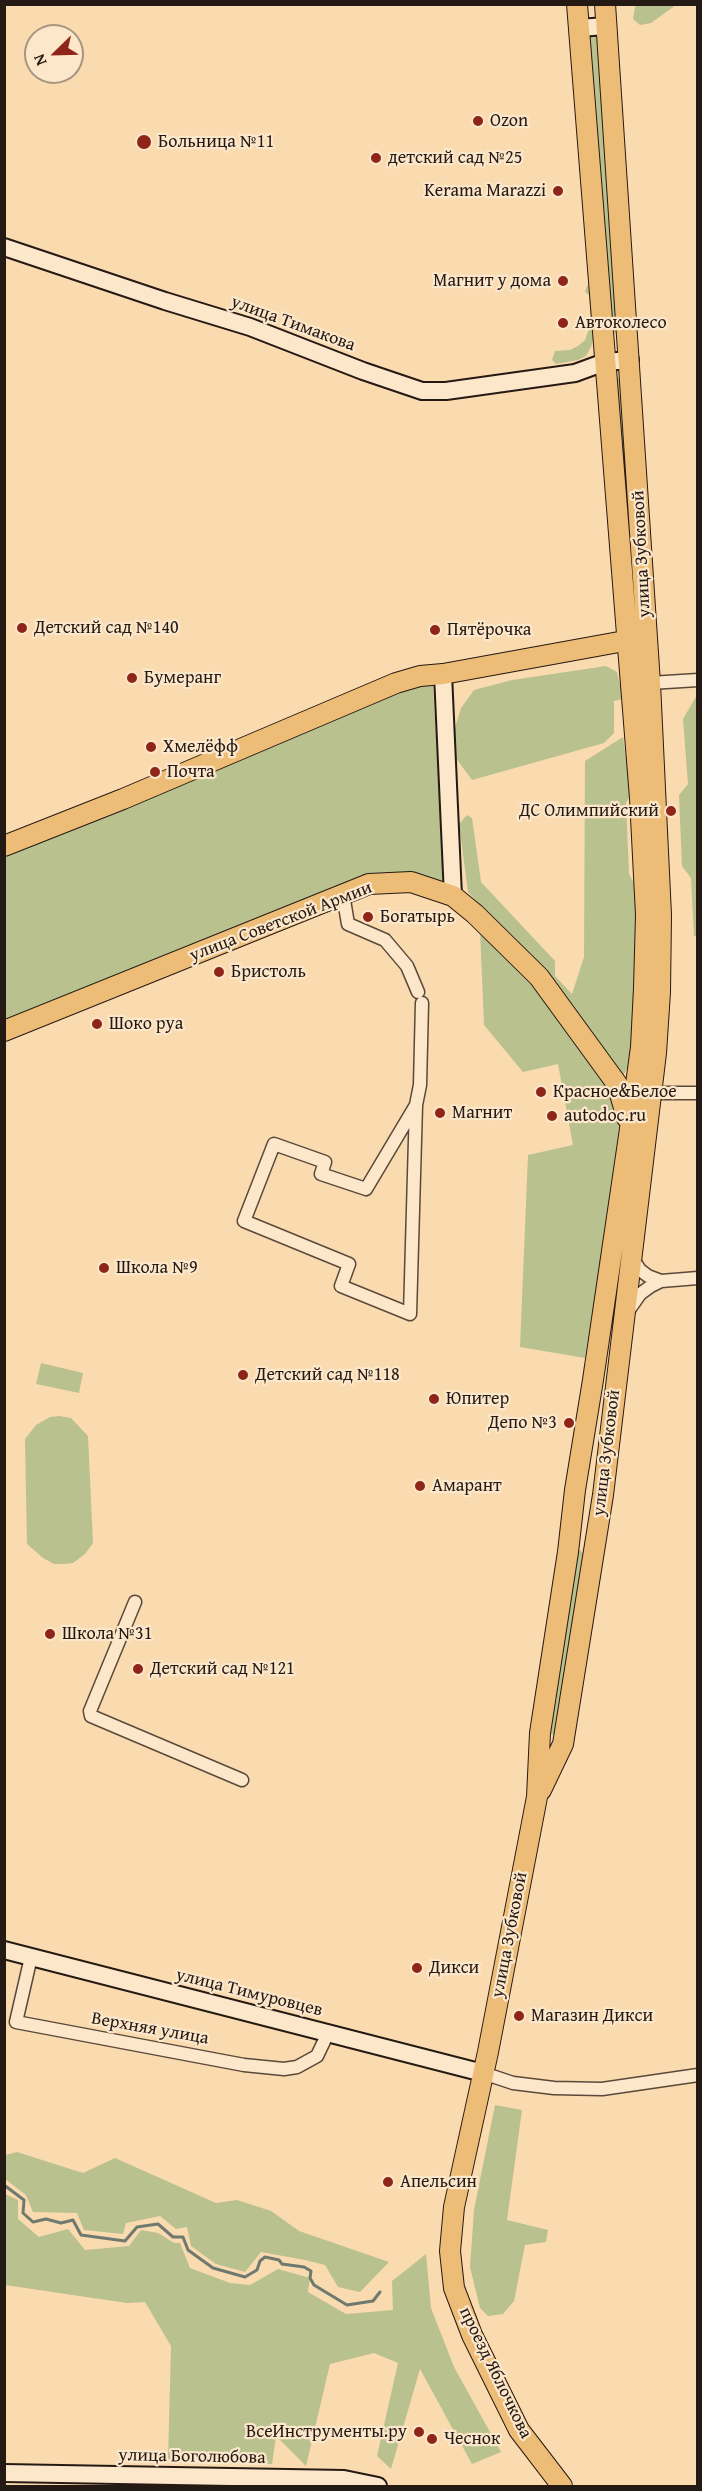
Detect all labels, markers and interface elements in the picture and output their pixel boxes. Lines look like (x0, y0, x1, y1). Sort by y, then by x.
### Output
north arrow (24, 24, 84, 84)
text: N (26, 51, 52, 70)
place label: Ozon (490, 110, 528, 132)
marker: Ozon (471, 114, 485, 128)
place label: Больница №11 (158, 131, 274, 153)
marker: Больница №11 (135, 133, 153, 151)
place label: детский сад №25 (388, 147, 522, 169)
marker: детский сад №25 (369, 151, 383, 165)
place label: Kerama Marazzi (424, 180, 546, 202)
marker: Kerama Marazzi (551, 184, 565, 198)
place label: Магнит у дома (433, 270, 551, 292)
marker: Магнит у дома (556, 274, 570, 288)
street label: улица Тимакова (228, 291, 358, 357)
place label: Автоколесо (575, 312, 667, 334)
marker: Автоколесо (556, 316, 570, 330)
street label: улица Зубковой (628, 490, 656, 618)
place label: Детский сад №140 (34, 617, 179, 639)
place label: Пятёрочка (447, 619, 531, 641)
marker: Детский сад №140 (15, 621, 29, 635)
marker: Пятёрочка (428, 623, 442, 637)
place label: Бумеранг (144, 667, 221, 689)
marker: Бумеранг (125, 671, 139, 685)
place label: Хмелёфф (163, 736, 238, 758)
marker: Хмелёфф (144, 740, 158, 754)
place label: Почта (167, 761, 215, 783)
marker: Почта (148, 765, 162, 779)
place label: ДС Олимпийский (519, 800, 659, 822)
marker: ДС Олимпийский (664, 804, 678, 818)
street label: улица Советской Армии (187, 877, 375, 967)
place label: Богатырь (380, 906, 455, 928)
marker: Богатырь (361, 910, 375, 924)
place label: Бристоль (231, 961, 306, 983)
marker: Бристоль (212, 965, 226, 979)
place label: Шоко руа (109, 1013, 183, 1035)
marker: Шоко руа (90, 1017, 104, 1031)
place label: Красное&Белое (553, 1081, 677, 1103)
marker: Красное&Белое (534, 1085, 548, 1099)
place label: Магнит (452, 1102, 512, 1124)
place label: autodoc.ru (564, 1105, 646, 1127)
marker: Магнит (433, 1106, 447, 1120)
marker: autodoc.ru (545, 1109, 559, 1123)
place label: Школа №9 (116, 1257, 198, 1279)
marker: Школа №9 (97, 1261, 111, 1275)
place label: Детский сад №118 (255, 1364, 400, 1386)
marker: Детский сад №118 (236, 1368, 250, 1382)
place label: Юпитер (446, 1388, 509, 1410)
street label: улица Зубковой (589, 1388, 625, 1518)
marker: Юпитер (427, 1392, 441, 1406)
place label: Депо №3 (488, 1412, 557, 1434)
marker: Депо №3 (562, 1416, 576, 1430)
place label: Амарант (432, 1475, 502, 1497)
marker: Амарант (413, 1479, 427, 1493)
place label: Школа №31 (62, 1623, 152, 1645)
marker: Школа №31 (43, 1627, 57, 1641)
place label: Детский сад №121 (150, 1658, 295, 1680)
marker: Детский сад №121 (131, 1662, 145, 1676)
street label: улица Зубковой (487, 1870, 533, 2000)
place label: Дикси (429, 1957, 479, 1979)
marker: Дикси (410, 1961, 424, 1975)
street label: улица Тимуровцев (173, 1964, 325, 2022)
place label: Магазин Дикси (531, 2005, 653, 2027)
street label: Верхняя улица (90, 2008, 210, 2050)
marker: Магазин Дикси (512, 2009, 526, 2023)
place label: Апельсин (400, 2171, 477, 2193)
marker: Апельсин (381, 2175, 395, 2189)
street label: проезд Яблочкова (454, 2304, 536, 2442)
place label: ВсеИнструменты.ру (246, 2421, 407, 2443)
marker: ВсеИнструменты.ру (412, 2425, 426, 2439)
place label: Чеснок (444, 2428, 500, 2450)
marker: Чеснок (425, 2432, 439, 2446)
street label: улица Боголюбова (118, 2445, 266, 2469)

